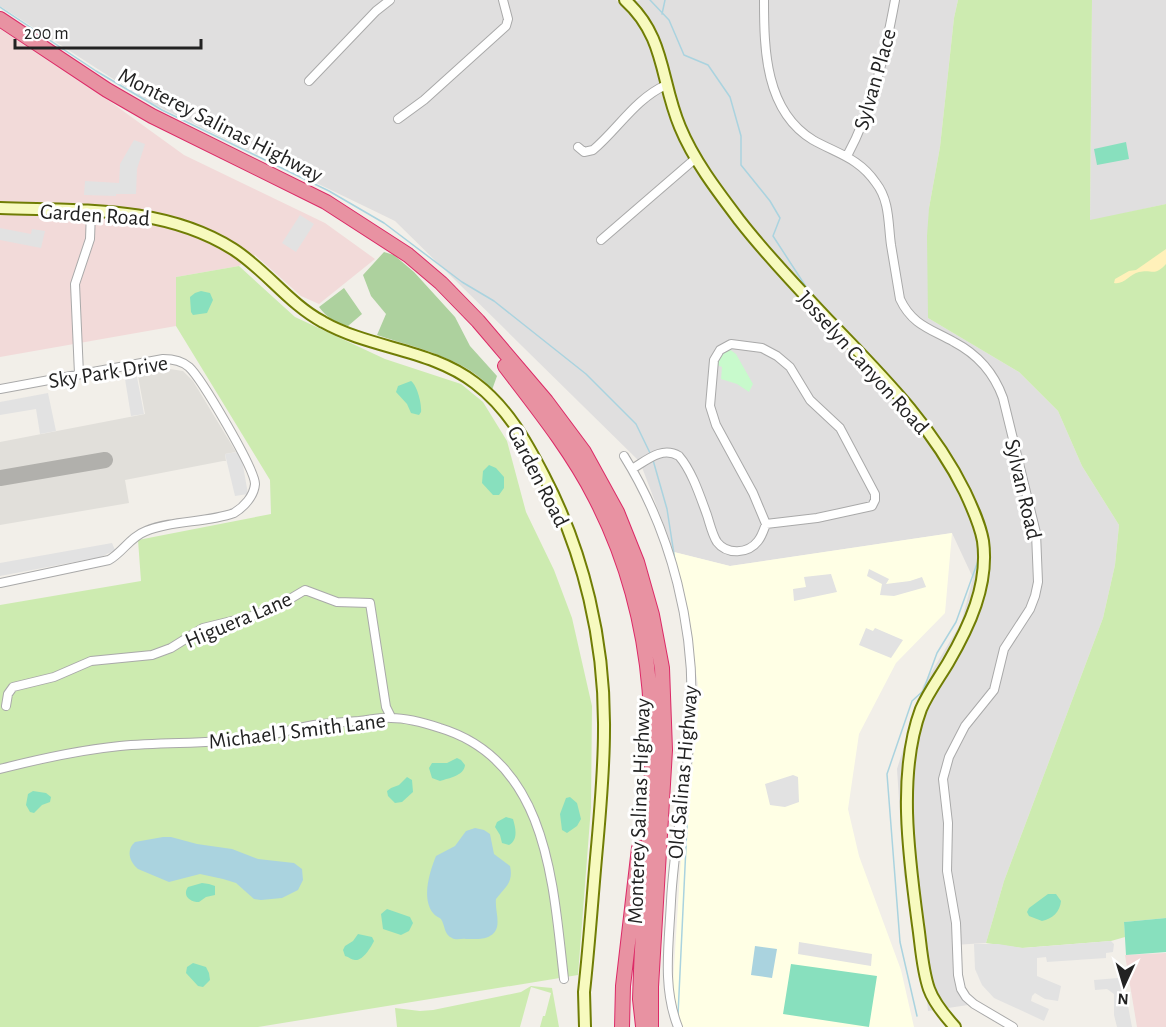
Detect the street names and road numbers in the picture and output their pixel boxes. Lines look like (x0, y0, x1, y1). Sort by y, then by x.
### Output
street label: Sylvan Place (850, 26, 900, 132)
street label: Monterey Salinas Highway (115, 64, 327, 186)
street label: Garden Road (39, 200, 151, 230)
street label: Josselyn Canyon Road (793, 287, 933, 438)
street label: Sky Park Drive (47, 352, 169, 392)
street label: Garden Road (503, 422, 573, 531)
street label: Sylvan Road (1001, 437, 1045, 542)
street label: Higuera Lane (182, 588, 295, 652)
street label: Old Salinas Highway (664, 684, 702, 860)
street label: Monterey Salinas Highway (624, 697, 654, 924)
street label: Michael J Smith Lane (207, 709, 387, 753)

